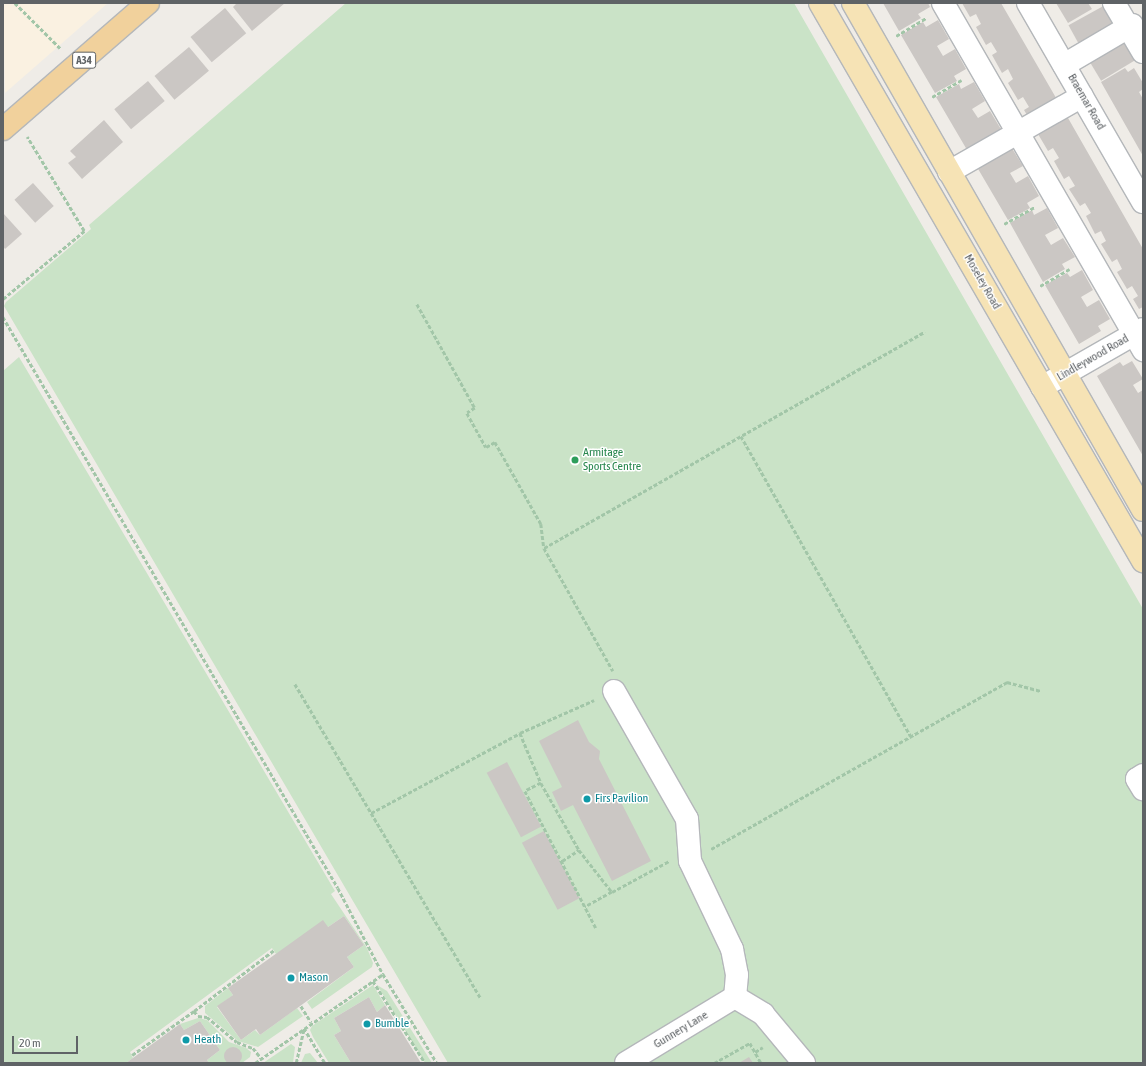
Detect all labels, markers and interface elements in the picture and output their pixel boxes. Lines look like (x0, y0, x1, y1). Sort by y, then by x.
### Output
road number: A34 (72, 51, 96, 69)
street label: Braemar Road (1064, 71, 1108, 133)
street label: Moseley Road (960, 252, 1004, 312)
street label: Lindleywood Road (1054, 332, 1132, 384)
place label: Armitage Sports Centre (583, 446, 641, 474)
marker: Armitage Sports Centre (570, 455, 580, 465)
place label: Firs Pavilion (595, 792, 648, 806)
marker: Firs Pavilion (582, 794, 592, 804)
place label: Mason (299, 971, 328, 985)
marker: Mason (286, 973, 296, 983)
street label: Gunnery Lane (651, 1008, 711, 1052)
place label: Bumble (375, 1017, 409, 1031)
marker: Bumble (362, 1019, 372, 1029)
scale bar (14, 1028, 80, 1054)
place label: Heath (194, 1033, 221, 1047)
marker: Heath (181, 1035, 191, 1045)
text: 20 m (19, 1036, 41, 1050)

